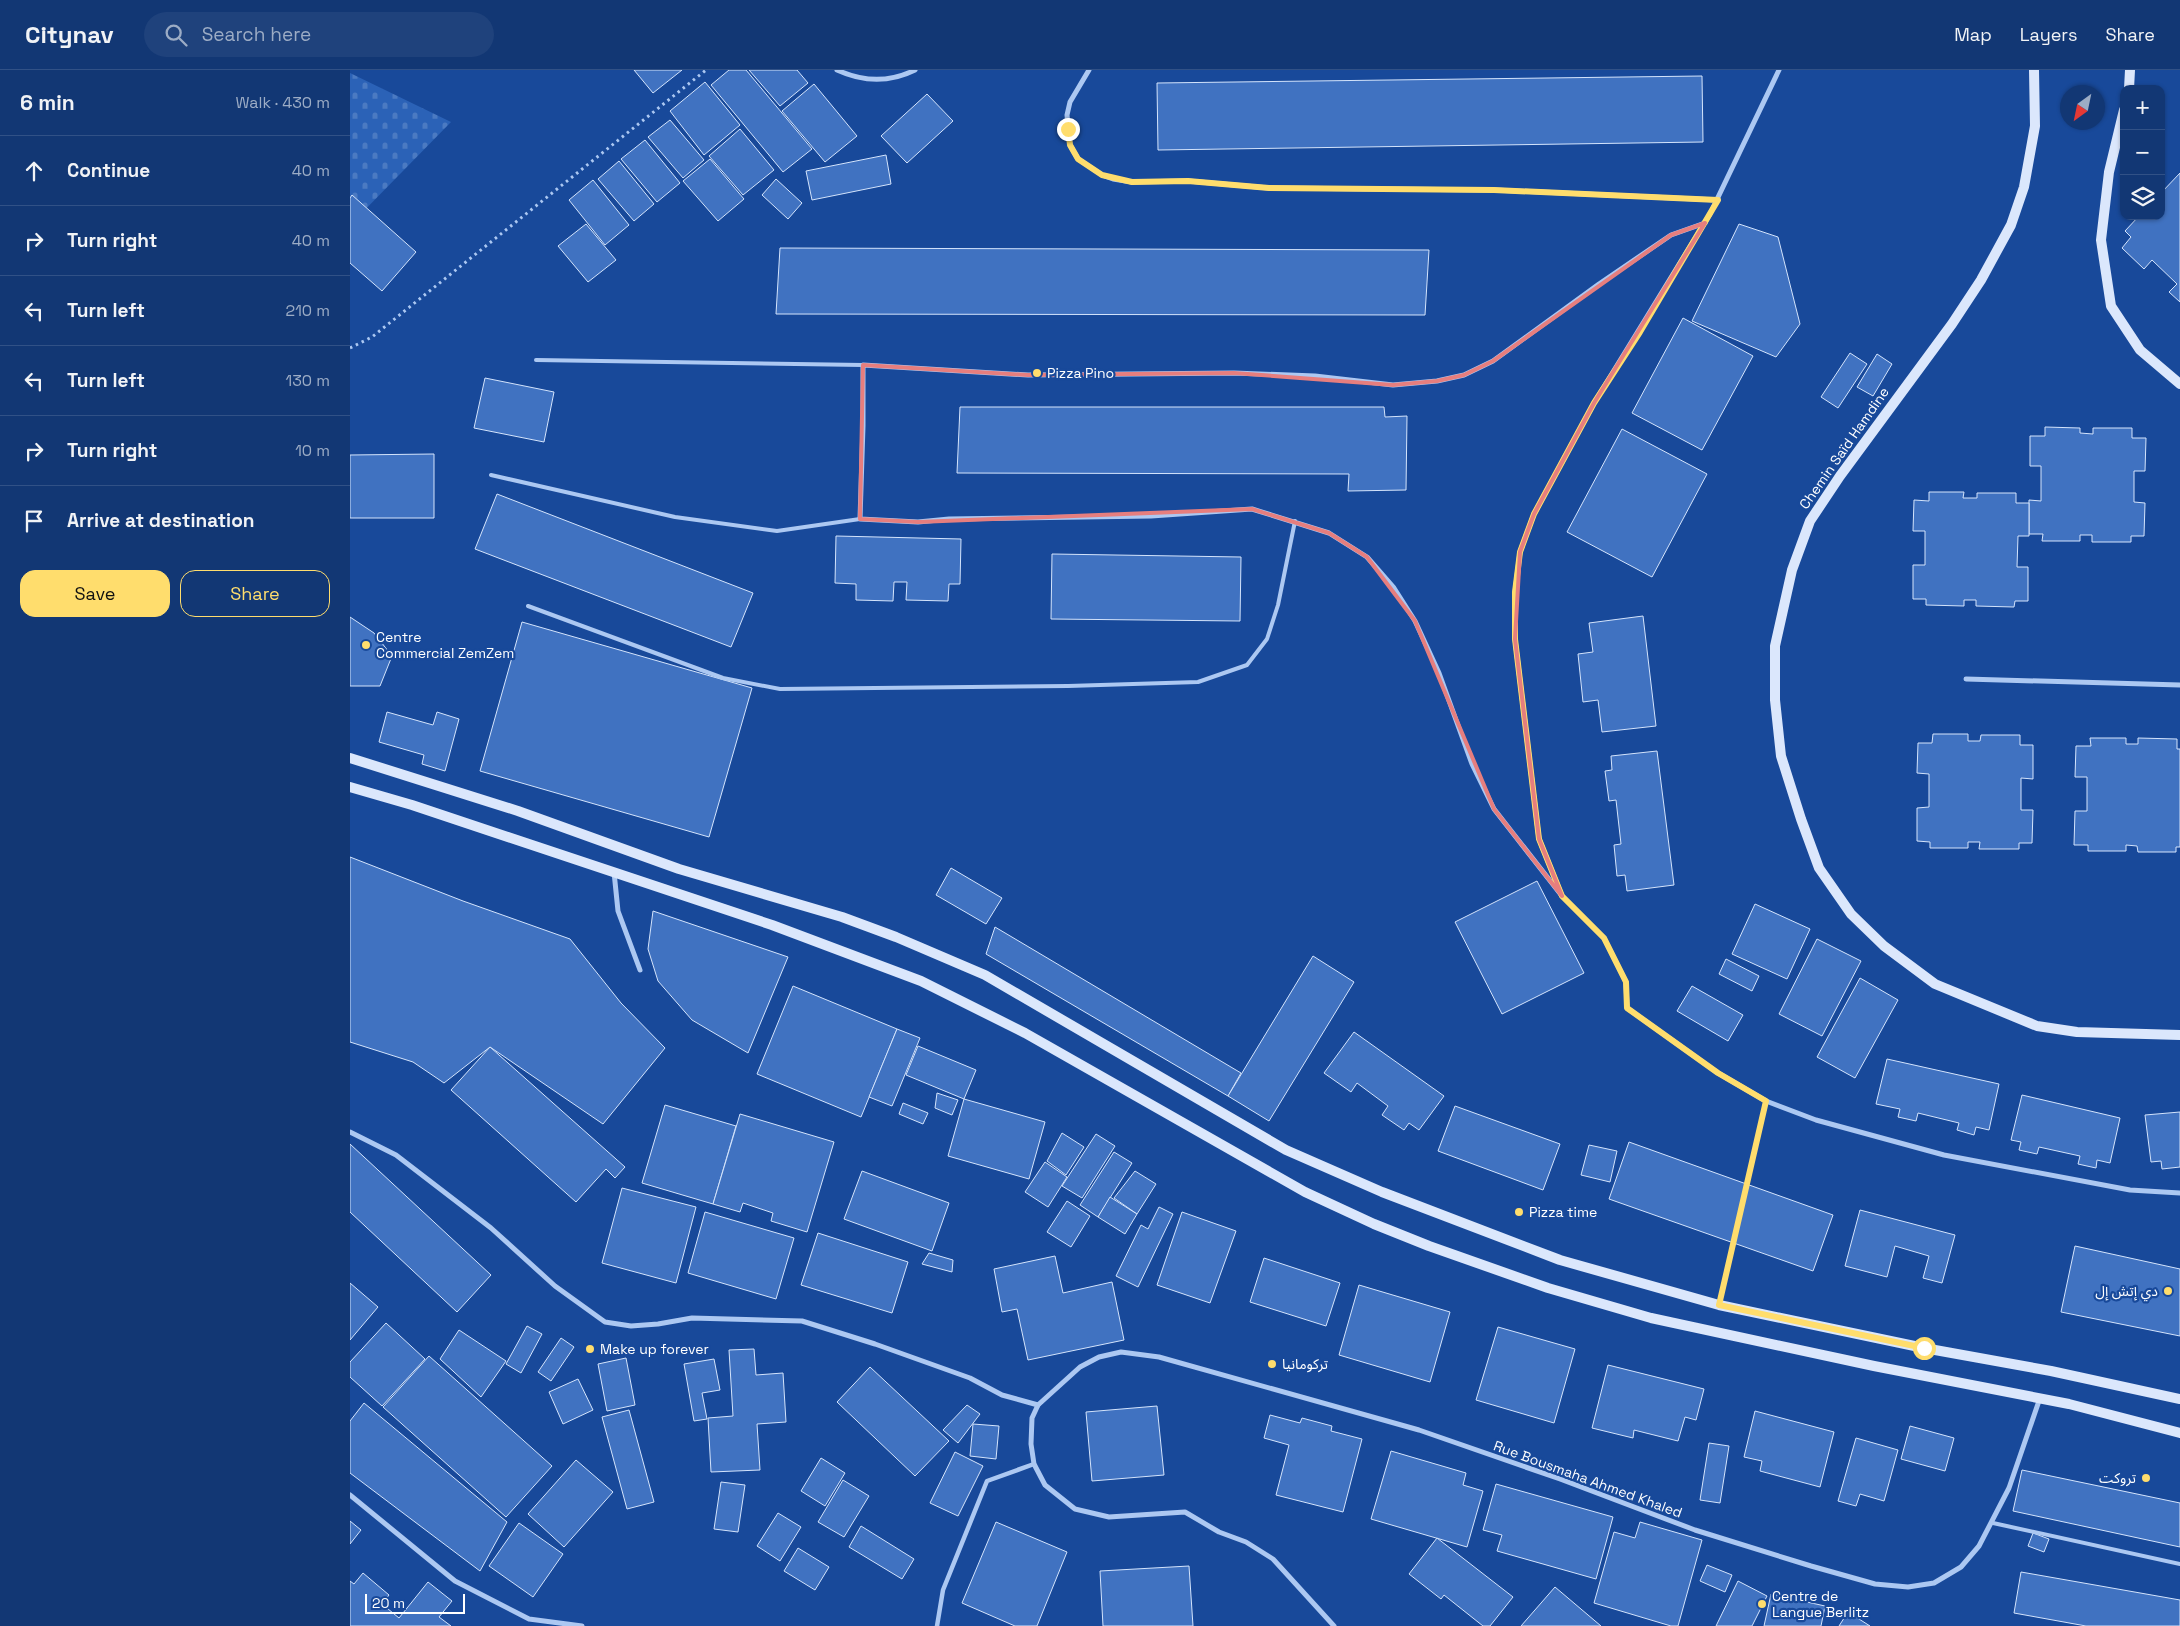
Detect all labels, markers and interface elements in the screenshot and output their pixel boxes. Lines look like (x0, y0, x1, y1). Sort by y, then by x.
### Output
search box (144, 12, 494, 57)
text: Citynav (25, 19, 114, 50)
icon: search (162, 21, 190, 49)
text: Search here (202, 22, 311, 47)
text: Map (1954, 23, 1992, 46)
text: Layers (2020, 23, 2077, 46)
text: Share (2105, 23, 2155, 46)
north arrow (2060, 85, 2105, 130)
map controls (2120, 85, 2165, 220)
button: + (2120, 85, 2165, 130)
text: 6 min (20, 89, 75, 116)
text: Walk · 430 m (235, 92, 330, 113)
route end (1057, 118, 1080, 141)
button: − (2120, 130, 2165, 175)
icon: ahead (20, 157, 48, 185)
text: Continue (67, 158, 150, 183)
text: 40 m (292, 160, 330, 181)
button: layers (2120, 175, 2165, 220)
icon: right (20, 227, 48, 255)
text: Turn right (67, 228, 157, 253)
text: 40 m (292, 230, 330, 251)
icon: left (20, 297, 48, 325)
text: Turn left (67, 298, 145, 323)
text: 210 m (286, 300, 330, 321)
place label: Pizza Pino (1047, 364, 1114, 382)
icon: left (20, 367, 48, 395)
marker: Pizza Pino (1031, 367, 1043, 379)
text: Turn left (67, 368, 145, 393)
text: 130 m (286, 370, 330, 391)
street label: Chemin Saïd Hamdine (1795, 384, 1893, 512)
icon: right (20, 437, 48, 465)
text: Turn right (67, 438, 157, 463)
text: 10 m (295, 440, 330, 461)
icon: arrive (20, 507, 48, 535)
text: Arrive at destination (67, 508, 255, 533)
button: Save (20, 570, 170, 617)
button: Share (180, 570, 330, 617)
place label: Centre Commercial ZemZem (376, 628, 514, 662)
marker: Centre Commercial ZemZem (360, 639, 372, 651)
place label: Pizza time (1529, 1203, 1597, 1221)
marker: Pizza time (1513, 1206, 1525, 1218)
place label: دي إتش إل (2095, 1282, 2158, 1302)
marker: دي إتش إل (2162, 1285, 2174, 1297)
route start (1913, 1337, 1936, 1360)
place label: Make up forever (600, 1340, 709, 1358)
marker: Make up forever (584, 1343, 596, 1355)
place label: تركومانيا (1282, 1355, 1328, 1373)
marker: تركومانيا (1266, 1358, 1278, 1370)
street label: Rue Bousmaha Ahmed Khaled (1491, 1436, 1685, 1522)
place label: تروكت (2099, 1469, 2136, 1487)
marker: تروكت (2140, 1472, 2152, 1484)
place label: Centre de Langue Berlitz (1772, 1587, 1869, 1621)
scale bar (365, 1591, 465, 1614)
text: 20 m (372, 1594, 405, 1612)
marker: Centre de Langue Berlitz (1756, 1598, 1768, 1610)

